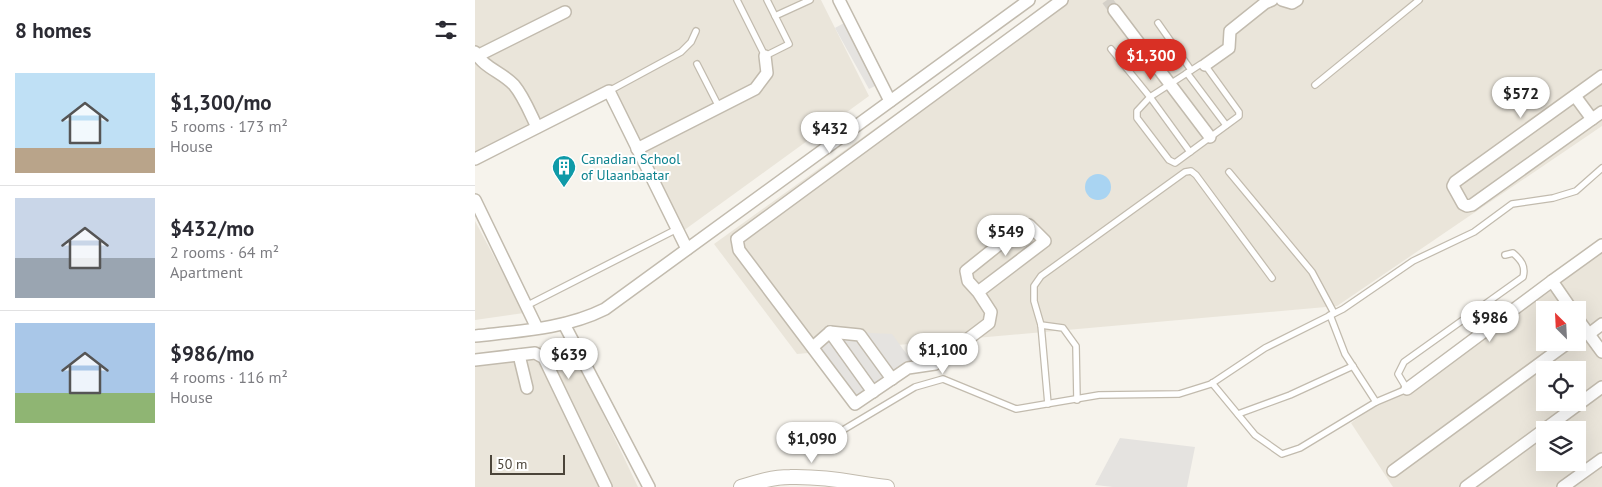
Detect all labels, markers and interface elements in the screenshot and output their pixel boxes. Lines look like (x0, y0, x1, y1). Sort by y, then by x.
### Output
icon: filters (432, 16, 460, 44)
text: 8 homes (15, 17, 91, 44)
pin: $1,300 (1110, 38, 1192, 81)
text: $1,300 (1126, 45, 1176, 65)
pin: $572 (1491, 76, 1551, 119)
text: $572 (1503, 83, 1539, 103)
text: $1,300/mo (170, 89, 272, 116)
icon: home (55, 93, 115, 153)
pin: $432 (800, 112, 860, 154)
text: 5 rooms · 173 m² (170, 116, 288, 136)
text: $432 (812, 118, 848, 138)
text: House (170, 136, 213, 156)
place label: Canadian School of Ulaanbaatar (581, 150, 680, 184)
building icon: Canadian School of Ulaanbaatar (551, 154, 577, 188)
pin: $549 (976, 214, 1036, 257)
text: $432/mo (170, 215, 254, 242)
icon: home (55, 218, 115, 278)
text: $549 (988, 221, 1024, 241)
text: 2 rooms · 64 m² (170, 242, 279, 262)
text: Apartment (170, 262, 243, 282)
pin: $986 (1460, 300, 1520, 343)
north arrow (1536, 301, 1586, 351)
map controls (1536, 301, 1586, 471)
text: $986 (1472, 307, 1508, 327)
pin: $1,100 (902, 332, 984, 375)
pin: $639 (539, 338, 599, 380)
text: $1,100 (918, 339, 968, 359)
text: $986/mo (170, 340, 254, 367)
icon: home (55, 343, 115, 403)
text: $639 (551, 344, 587, 364)
button: locate (1536, 361, 1586, 411)
text: 4 rooms · 116 m² (170, 367, 288, 387)
text: House (170, 387, 213, 407)
button: layers (1536, 421, 1586, 471)
pin: $1,090 (771, 422, 853, 464)
text: $1,090 (787, 428, 837, 448)
scale bar (490, 452, 565, 475)
text: 50 m (497, 455, 527, 473)

